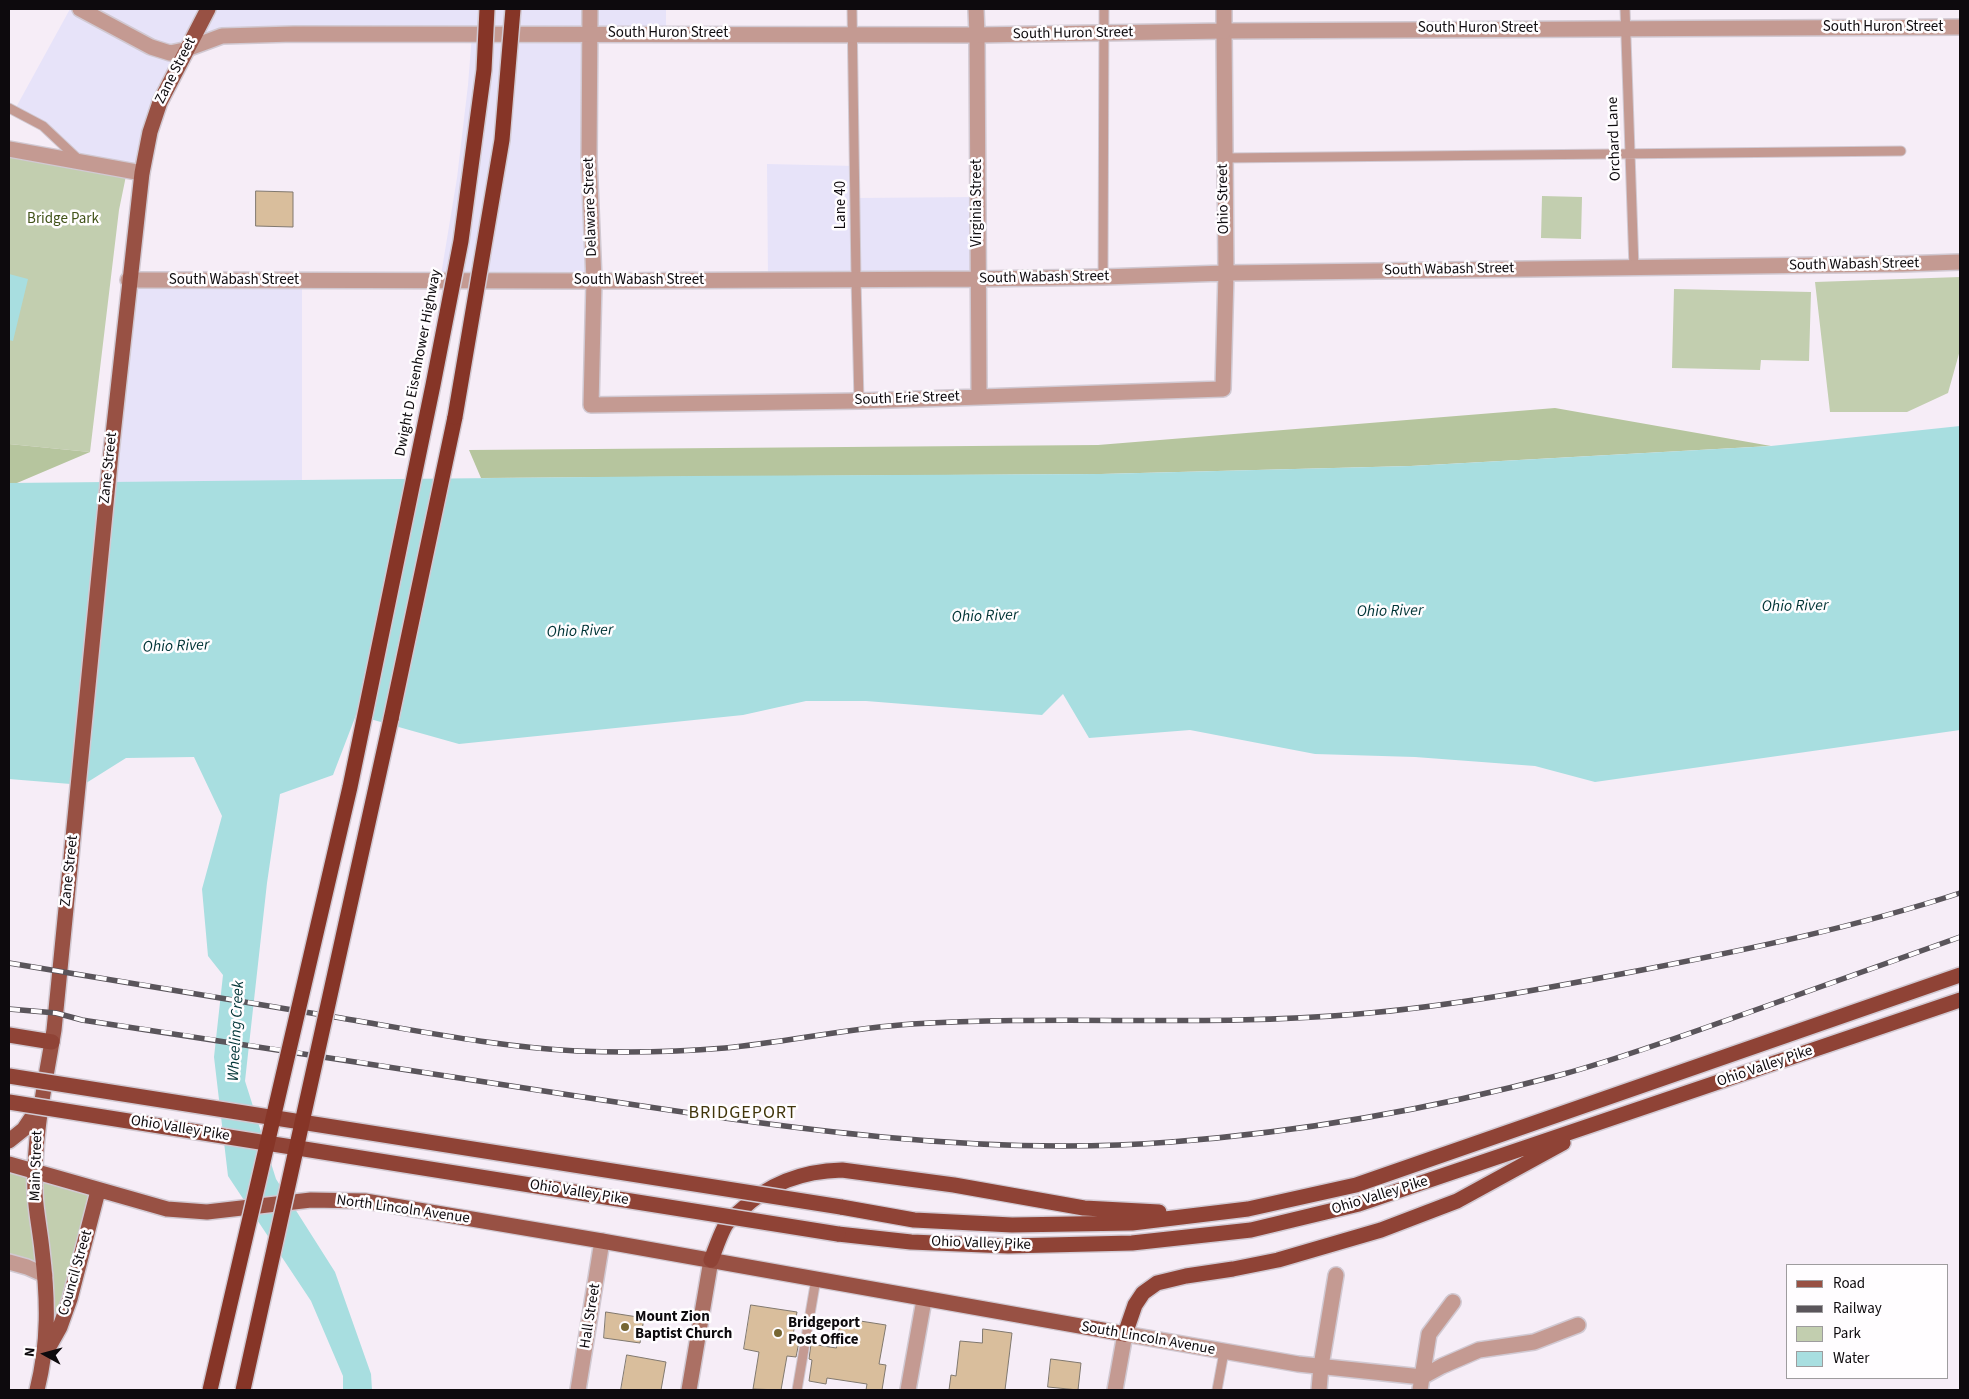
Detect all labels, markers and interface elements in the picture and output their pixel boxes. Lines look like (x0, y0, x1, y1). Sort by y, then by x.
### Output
street label: South Huron Street (1823, 19, 1943, 37)
street label: South Huron Street (1418, 20, 1538, 38)
street label: South Huron Street (1013, 24, 1133, 44)
street label: South Huron Street (608, 25, 728, 43)
street label: Zane Street (152, 35, 200, 107)
street label: Orchard Lane (1605, 96, 1625, 182)
street label: Delaware Street (580, 157, 602, 257)
street label: Virginia Street (969, 159, 987, 247)
street label: Ohio Street (1214, 164, 1234, 234)
street label: Lane 40 (833, 181, 851, 229)
park label: Bridge Park (27, 211, 99, 229)
street label: South Wabash Street (1789, 255, 1919, 275)
street label: South Wabash Street (1384, 260, 1514, 280)
street label: Dwight D Eisenhower Highway (392, 268, 446, 458)
street label: South Wabash Street (979, 268, 1109, 288)
street label: South Wabash Street (169, 272, 299, 290)
street label: South Wabash Street (574, 272, 704, 290)
street label: South Erie Street (854, 388, 960, 410)
street label: Zane Street (96, 431, 122, 505)
water label: Ohio River (1762, 597, 1828, 617)
water label: Ohio River (1357, 602, 1423, 622)
water label: Ohio River (951, 606, 1019, 628)
water label: Ohio River (546, 621, 614, 643)
water label: Ohio River (142, 636, 210, 658)
street label: Zane Street (57, 834, 83, 908)
water label: Wheeling Creek (225, 980, 249, 1082)
street label: Ohio Valley Pike (1715, 1042, 1815, 1092)
district label: BRIDGEPORT (687, 1103, 799, 1125)
street label: Ohio Valley Pike (129, 1112, 231, 1146)
street label: Main Street (27, 1130, 47, 1202)
street label: Ohio Valley Pike (1330, 1173, 1430, 1219)
street label: Ohio Valley Pike (528, 1176, 630, 1210)
street label: North Lincoln Avenue (335, 1192, 471, 1228)
street label: Council Street (55, 1228, 97, 1318)
street label: Ohio Valley Pike (931, 1233, 1031, 1255)
legend (1786, 1264, 1949, 1379)
text: Road (1833, 1273, 1865, 1294)
street label: Hall Street (577, 1282, 605, 1350)
text: Railway (1833, 1298, 1882, 1319)
place label: Mount Zion Baptist Church (635, 1309, 732, 1344)
place label: Bridgeport Post Office (788, 1315, 860, 1350)
street label: South Lincoln Avenue (1080, 1318, 1216, 1360)
marker: Mount Zion Baptist Church (619, 1321, 631, 1333)
text: Park (1833, 1323, 1861, 1344)
marker: Bridgeport Post Office (772, 1327, 784, 1339)
north arrow (20, 1329, 70, 1379)
text: N (20, 1346, 41, 1358)
text: Water (1833, 1348, 1869, 1369)

